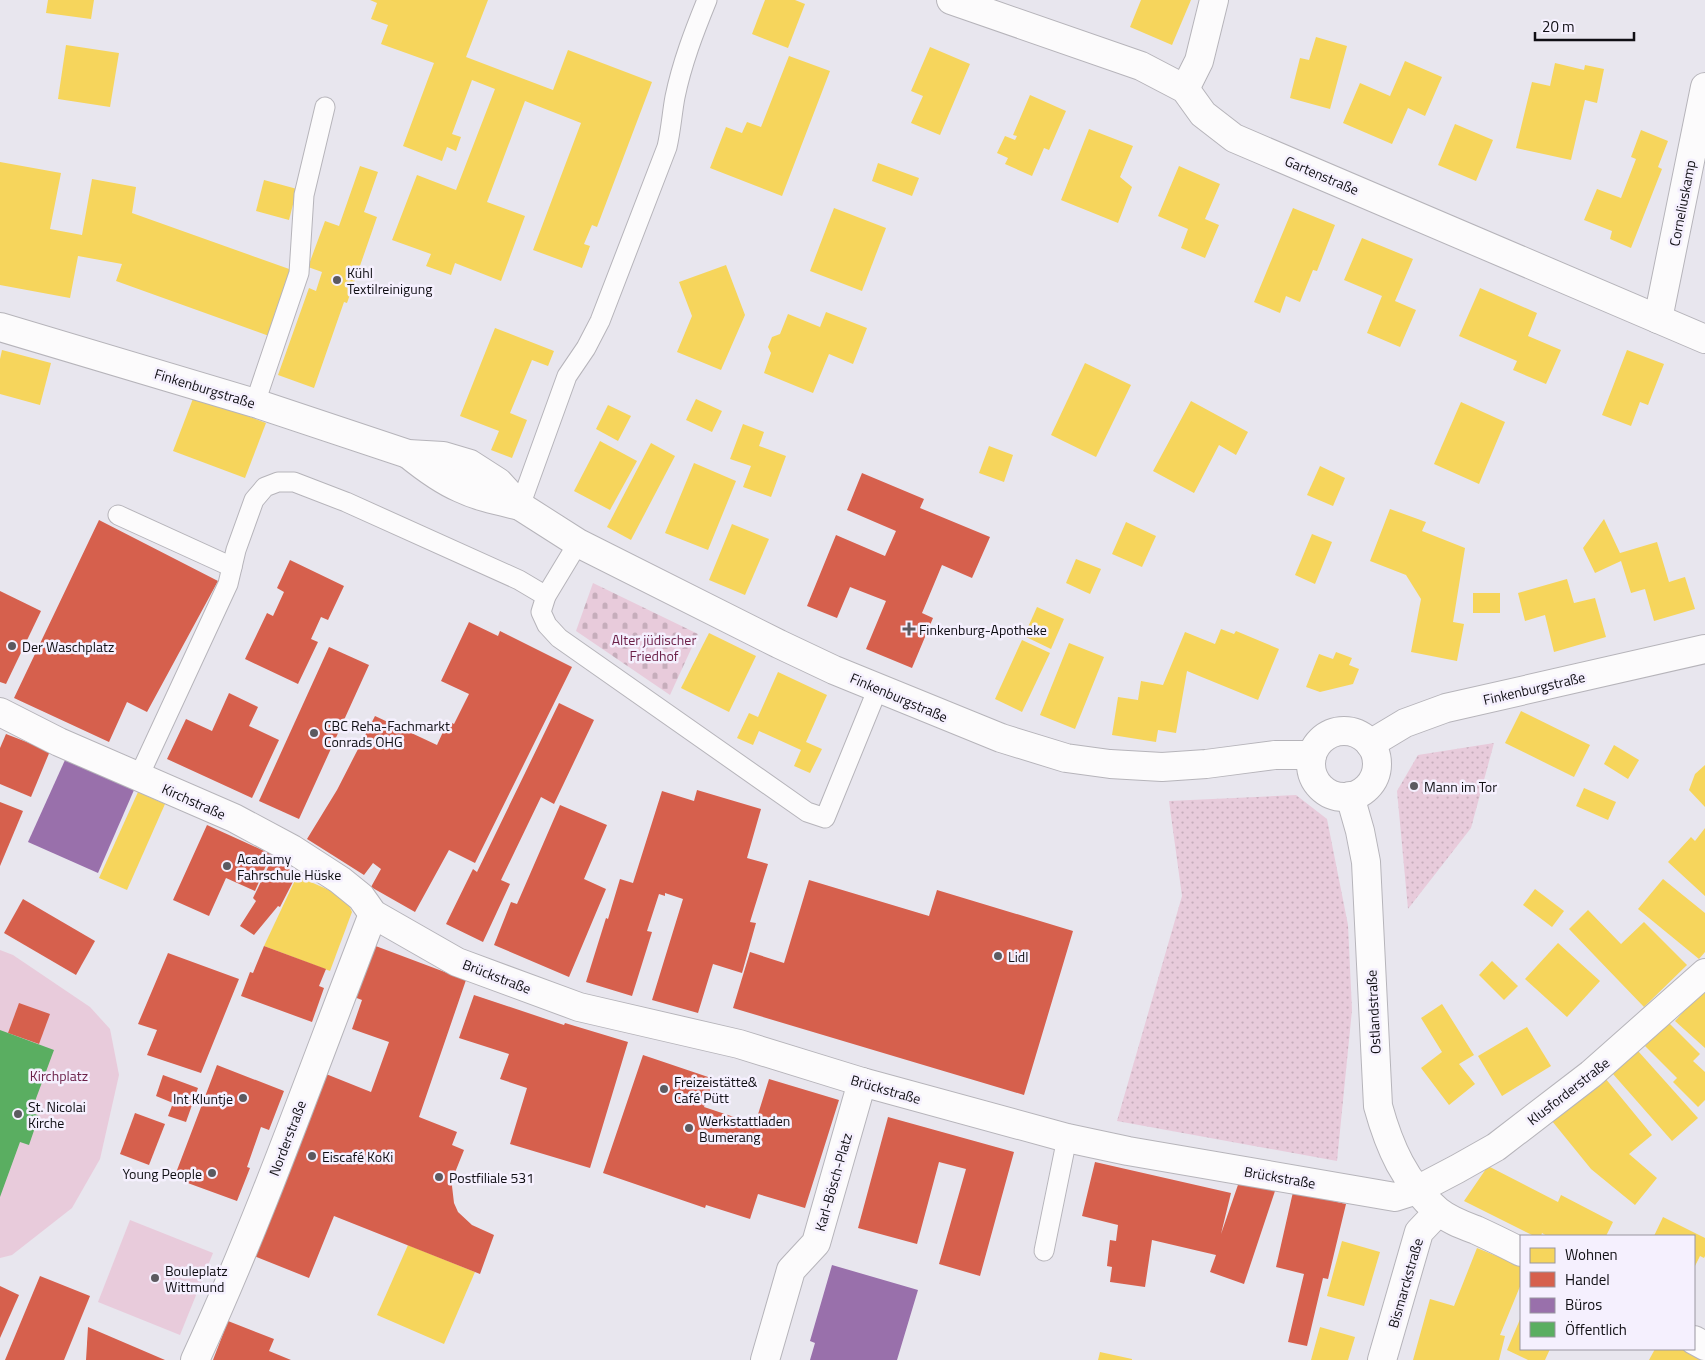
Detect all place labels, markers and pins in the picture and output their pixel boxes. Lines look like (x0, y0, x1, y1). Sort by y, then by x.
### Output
place label: Kühl Textilreinigung (347, 262, 432, 299)
marker: Kühl Textilreinigung (331, 274, 343, 286)
place label: Finkenburg-Apotheke (919, 619, 1047, 640)
marker: Finkenburg-Apotheke (903, 623, 915, 635)
place label: Der Waschplatz (22, 636, 114, 657)
marker: Der Waschplatz (6, 640, 18, 652)
place label: CBC Reha-Fachmarkt Conrads OHG (324, 715, 450, 752)
marker: CBC Reha-Fachmarkt Conrads OHG (308, 727, 320, 739)
place label: Mann im Tor (1424, 776, 1497, 797)
marker: Mann im Tor (1408, 780, 1420, 792)
place label: Acadamy Fahrschule Hüske (237, 848, 341, 885)
marker: Acadamy Fahrschule Hüske (221, 860, 233, 872)
place label: Lidl (1008, 946, 1028, 967)
marker: Lidl (992, 950, 1004, 962)
place label: Freizeistätte& Café Pütt (674, 1071, 758, 1108)
marker: Freizeistätte& Café Pütt (658, 1083, 670, 1095)
place label: Int Kluntje (173, 1088, 233, 1109)
marker: Int Kluntje (237, 1092, 249, 1104)
place label: St. Nicolai Kirche (28, 1096, 86, 1133)
marker: St. Nicolai Kirche (12, 1108, 24, 1120)
place label: Werkstattladen Bumerang (699, 1110, 790, 1147)
marker: Werkstattladen Bumerang (683, 1122, 695, 1134)
place label: Eiscafé KoKi (322, 1146, 393, 1167)
marker: Eiscafé KoKi (306, 1150, 318, 1162)
place label: Young People (122, 1163, 202, 1184)
marker: Young People (206, 1167, 218, 1179)
place label: Postfiliale 531 (449, 1167, 534, 1188)
marker: Postfiliale 531 (433, 1171, 445, 1183)
place label: Bouleplatz Wittmund (165, 1260, 228, 1297)
marker: Bouleplatz Wittmund (149, 1272, 161, 1284)

